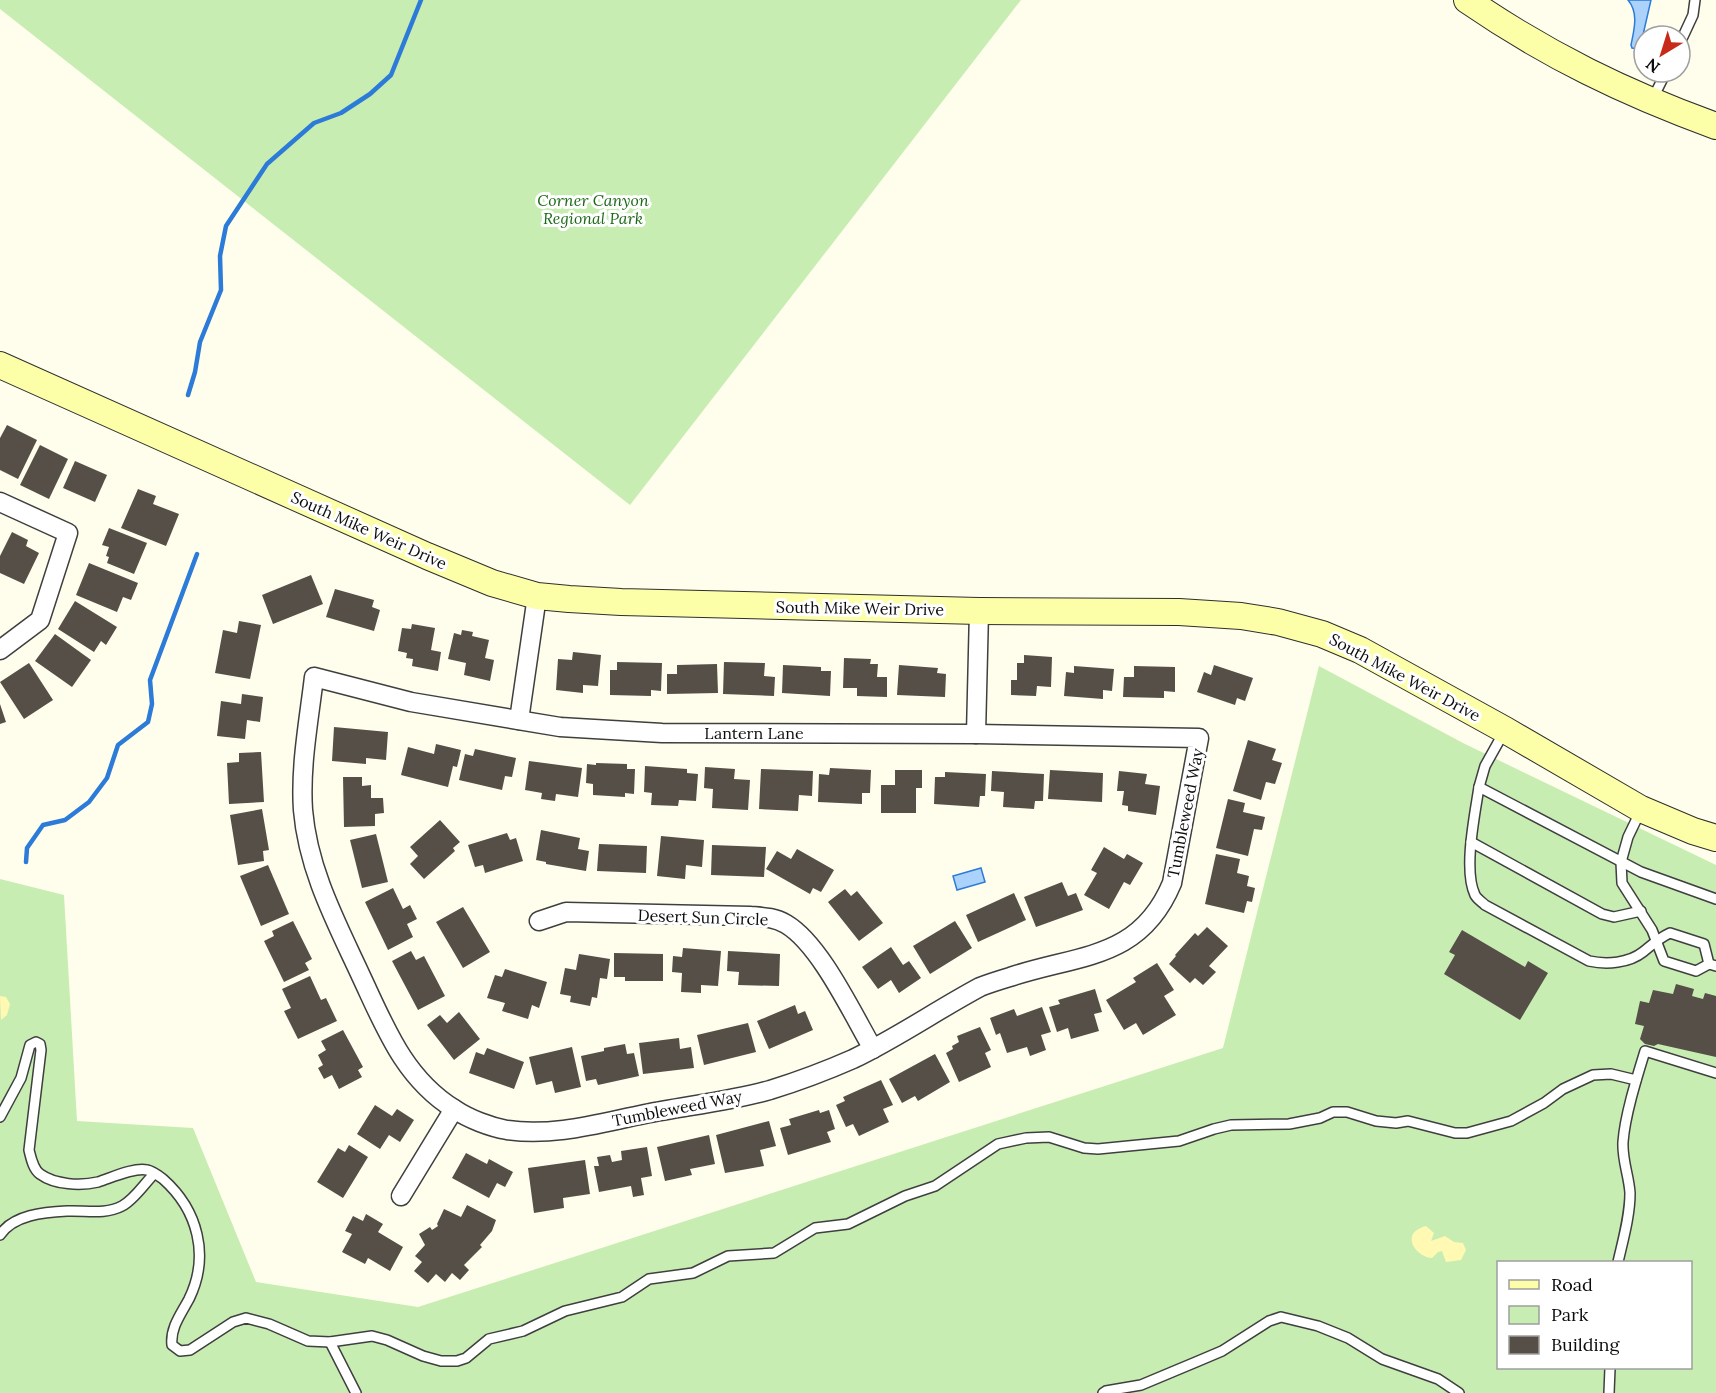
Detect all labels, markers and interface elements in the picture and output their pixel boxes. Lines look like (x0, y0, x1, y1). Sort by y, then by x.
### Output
north arrow (1632, 24, 1692, 84)
text: N (1642, 54, 1664, 78)
park label: Corner Canyon Regional Park (537, 190, 649, 228)
street label: South Mike Weir Drive (288, 487, 450, 573)
street label: South Mike Weir Drive (776, 597, 945, 619)
street label: South Mike Weir Drive (1326, 629, 1484, 725)
street label: Lantern Lane (704, 723, 804, 743)
street label: Tumbleweed Way (1163, 746, 1207, 879)
street label: Desert Sun Circle (637, 905, 769, 929)
street label: Tumbleweed Way (611, 1086, 744, 1130)
legend (1497, 1261, 1692, 1369)
text: Road (1551, 1273, 1593, 1296)
text: Park (1551, 1303, 1589, 1326)
text: Building (1551, 1333, 1621, 1356)

